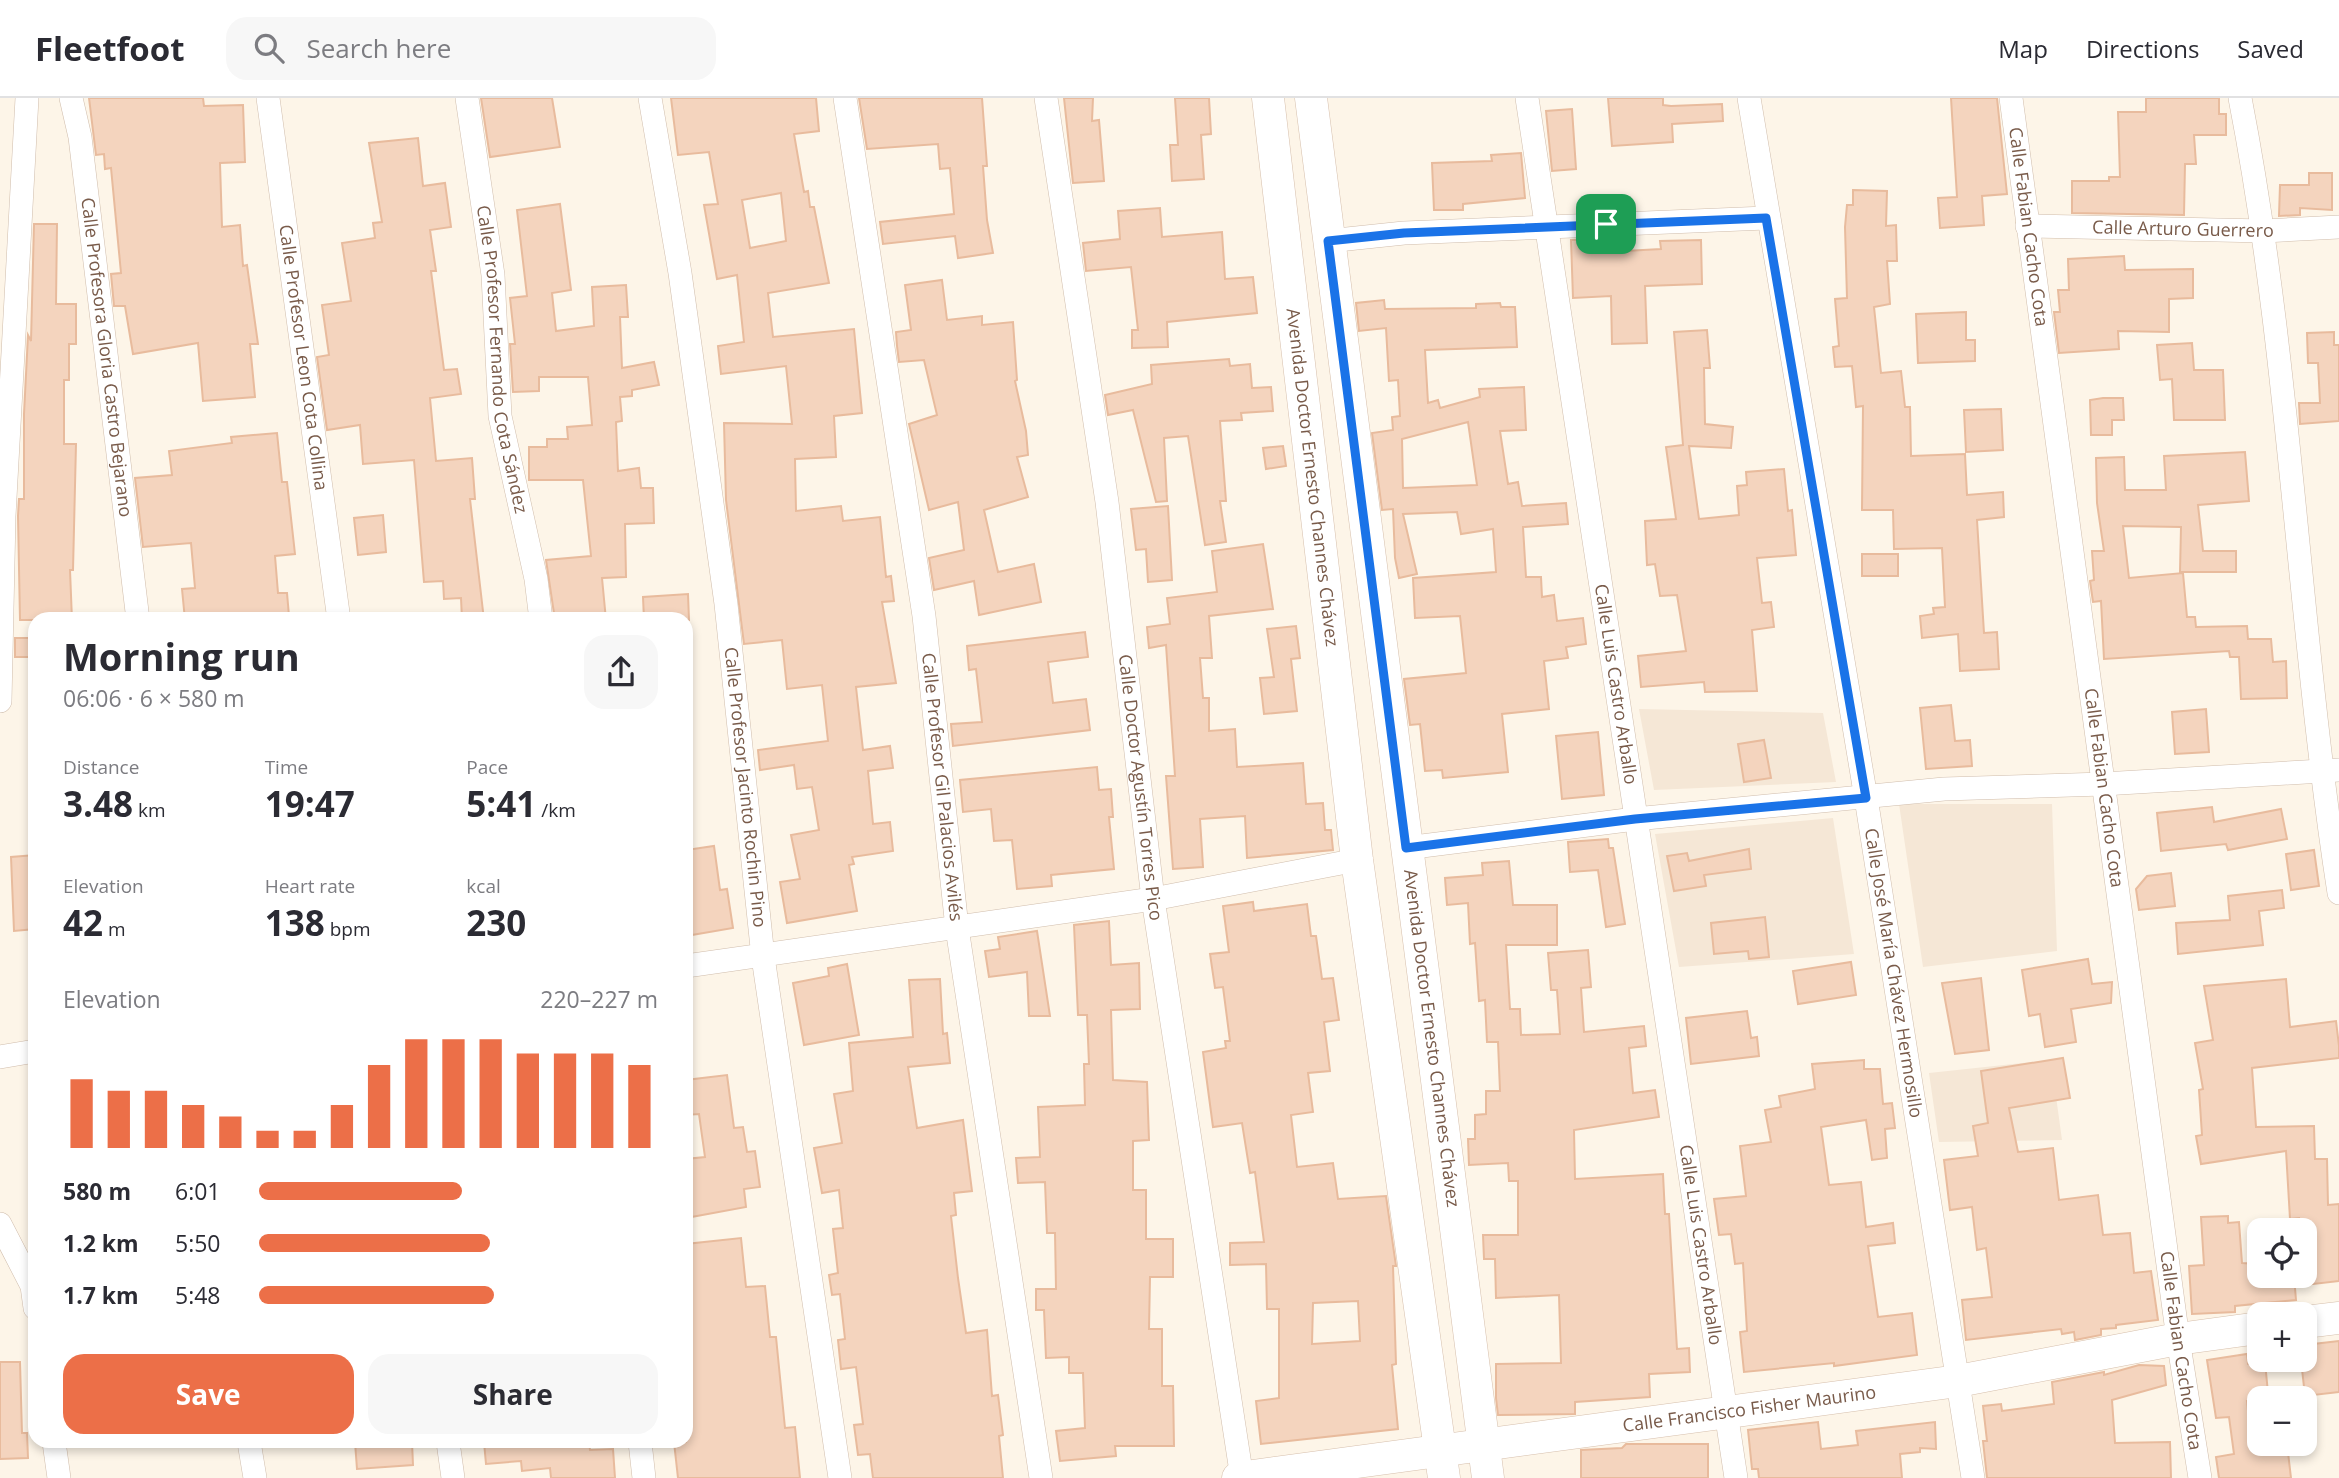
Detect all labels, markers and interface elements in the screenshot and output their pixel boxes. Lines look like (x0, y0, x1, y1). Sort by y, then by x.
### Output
search box (226, 17, 716, 80)
text: Fleetfoot (35, 26, 184, 71)
icon: search (250, 29, 288, 67)
text: Search here (306, 30, 451, 66)
text: Map (1998, 32, 2048, 65)
text: Directions (2086, 32, 2199, 65)
text: Saved (2237, 32, 2304, 65)
street label: Calle Fabian Cacho Cota (2004, 125, 2055, 328)
pin (1576, 194, 1636, 254)
street label: Calle Profesora Gloria Castro Bejarano (76, 196, 139, 518)
street label: Calle Profesor Fernando Cota Sández (472, 203, 534, 516)
icon: arrive (1587, 205, 1625, 243)
street label: Calle Arturo Guerrero (2092, 214, 2274, 242)
street label: Calle Profesor Leon Cota Collina (274, 223, 334, 492)
street label: Avenida Doctor Ernesto Channes Chávez (1282, 307, 1345, 648)
street label: Calle Luis Castro Arballo (1590, 582, 1644, 786)
text: Morning run (63, 630, 300, 682)
button: share (584, 635, 658, 709)
street label: Calle Profesor Jacinto Rochin Pino (720, 646, 773, 929)
street label: Calle Profesor Gil Palacios Avilés (917, 652, 969, 922)
street label: Calle Doctor Agustín Torres Pico (1114, 653, 1169, 922)
text: 06:06 · 6 × 580 m (63, 682, 245, 714)
street label: Calle Fabian Cacho Cota (2080, 686, 2130, 889)
text: Distance (63, 754, 139, 780)
text: Time (265, 754, 308, 780)
text: Pace (466, 754, 508, 780)
text: 3.48 (63, 780, 133, 827)
text: 19:47 (265, 780, 355, 827)
text: 5:41 (466, 780, 536, 827)
text: km (133, 797, 166, 823)
text: /km (536, 797, 576, 823)
street label: Calle José María Chávez Hermosillo (1860, 826, 1929, 1120)
street label: Avenida Doctor Ernesto Channes Chávez (1399, 868, 1466, 1209)
text: Elevation (63, 873, 144, 899)
text: Heart rate (265, 873, 355, 899)
text: kcal (466, 873, 501, 899)
text: 42 (63, 899, 103, 946)
text: 138 (265, 899, 325, 946)
text: 230 (466, 899, 526, 946)
text: m (103, 916, 126, 942)
text: bpm (325, 916, 370, 942)
text: Elevation (63, 983, 161, 1015)
text: 220–227 m (540, 983, 658, 1015)
street label: Calle Luis Castro Arballo (1675, 1143, 1729, 1347)
text: 580 m (63, 1175, 131, 1207)
text: 6:01 (175, 1175, 221, 1207)
map controls (2247, 1218, 2317, 1456)
button: locate (2247, 1218, 2317, 1288)
text: 1.2 km (63, 1227, 139, 1259)
text: 5:50 (175, 1227, 221, 1259)
street label: Calle Fabian Cacho Cota (2155, 1249, 2208, 1452)
text: 1.7 km (63, 1279, 139, 1311)
text: 5:48 (175, 1279, 221, 1311)
button: + (2247, 1302, 2317, 1372)
button: Save (63, 1354, 354, 1434)
button: Share (368, 1354, 658, 1434)
street label: Calle Francisco Fisher Maurino (1621, 1379, 1877, 1437)
button: − (2247, 1386, 2317, 1456)

